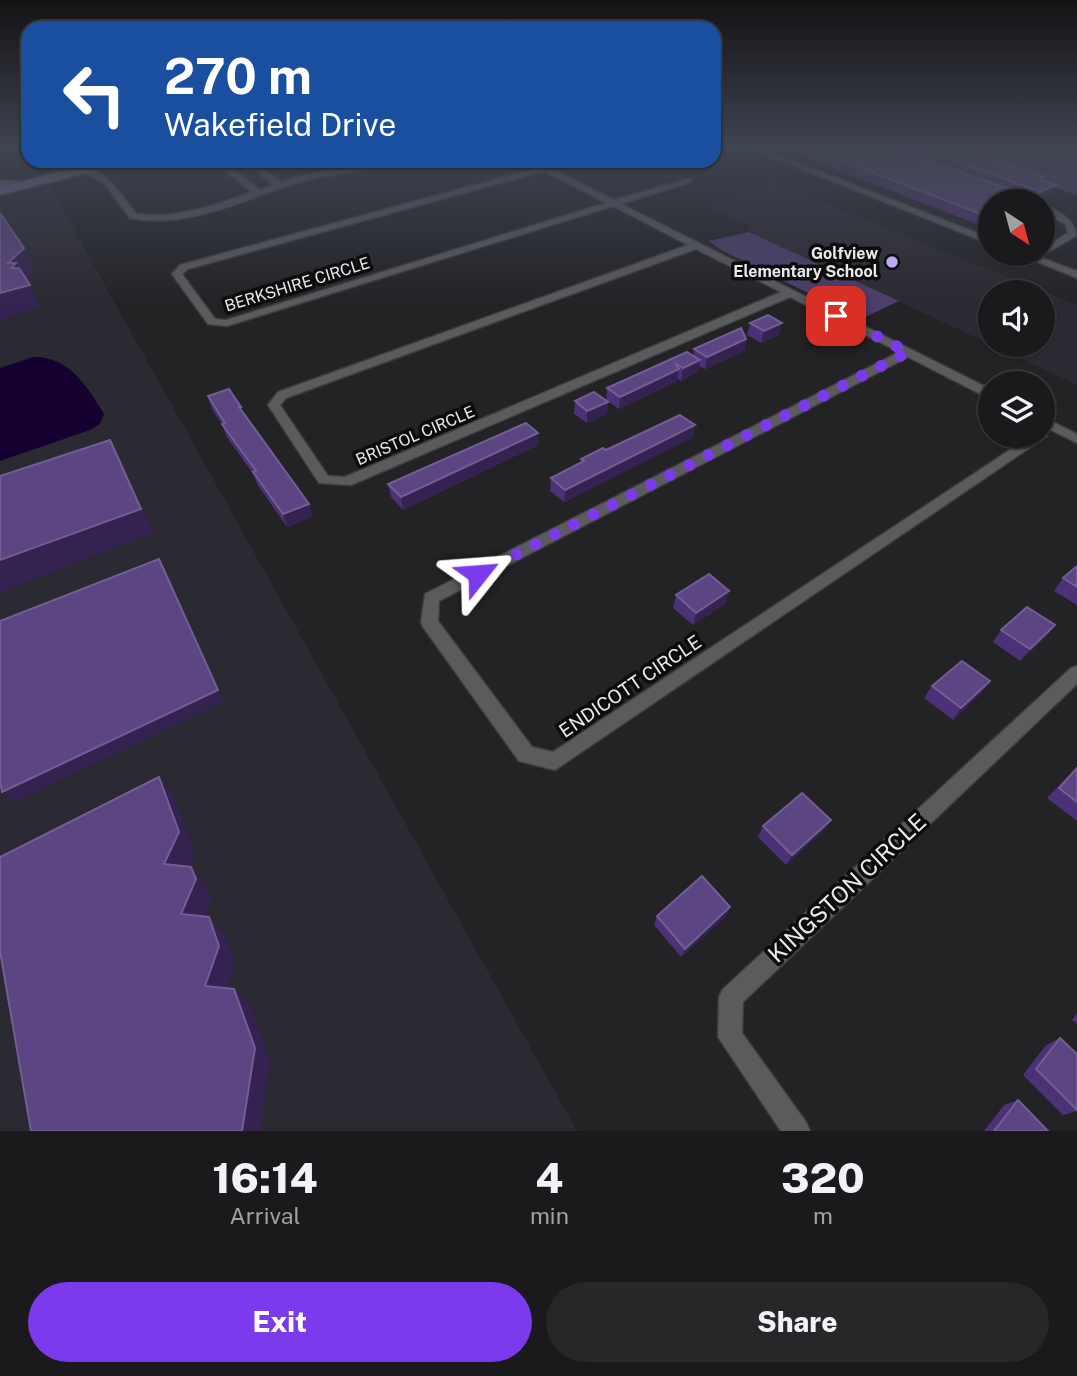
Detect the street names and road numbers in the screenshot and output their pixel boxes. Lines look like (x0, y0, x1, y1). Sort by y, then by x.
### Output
street label: BERKSHIRE CIRCLE (222, 253, 372, 316)
street label: BRISTOL CIRCLE (353, 402, 478, 469)
street label: ENDICOTT CIRCLE (555, 630, 705, 742)
street label: KINGSTON CIRCLE (762, 808, 931, 968)

